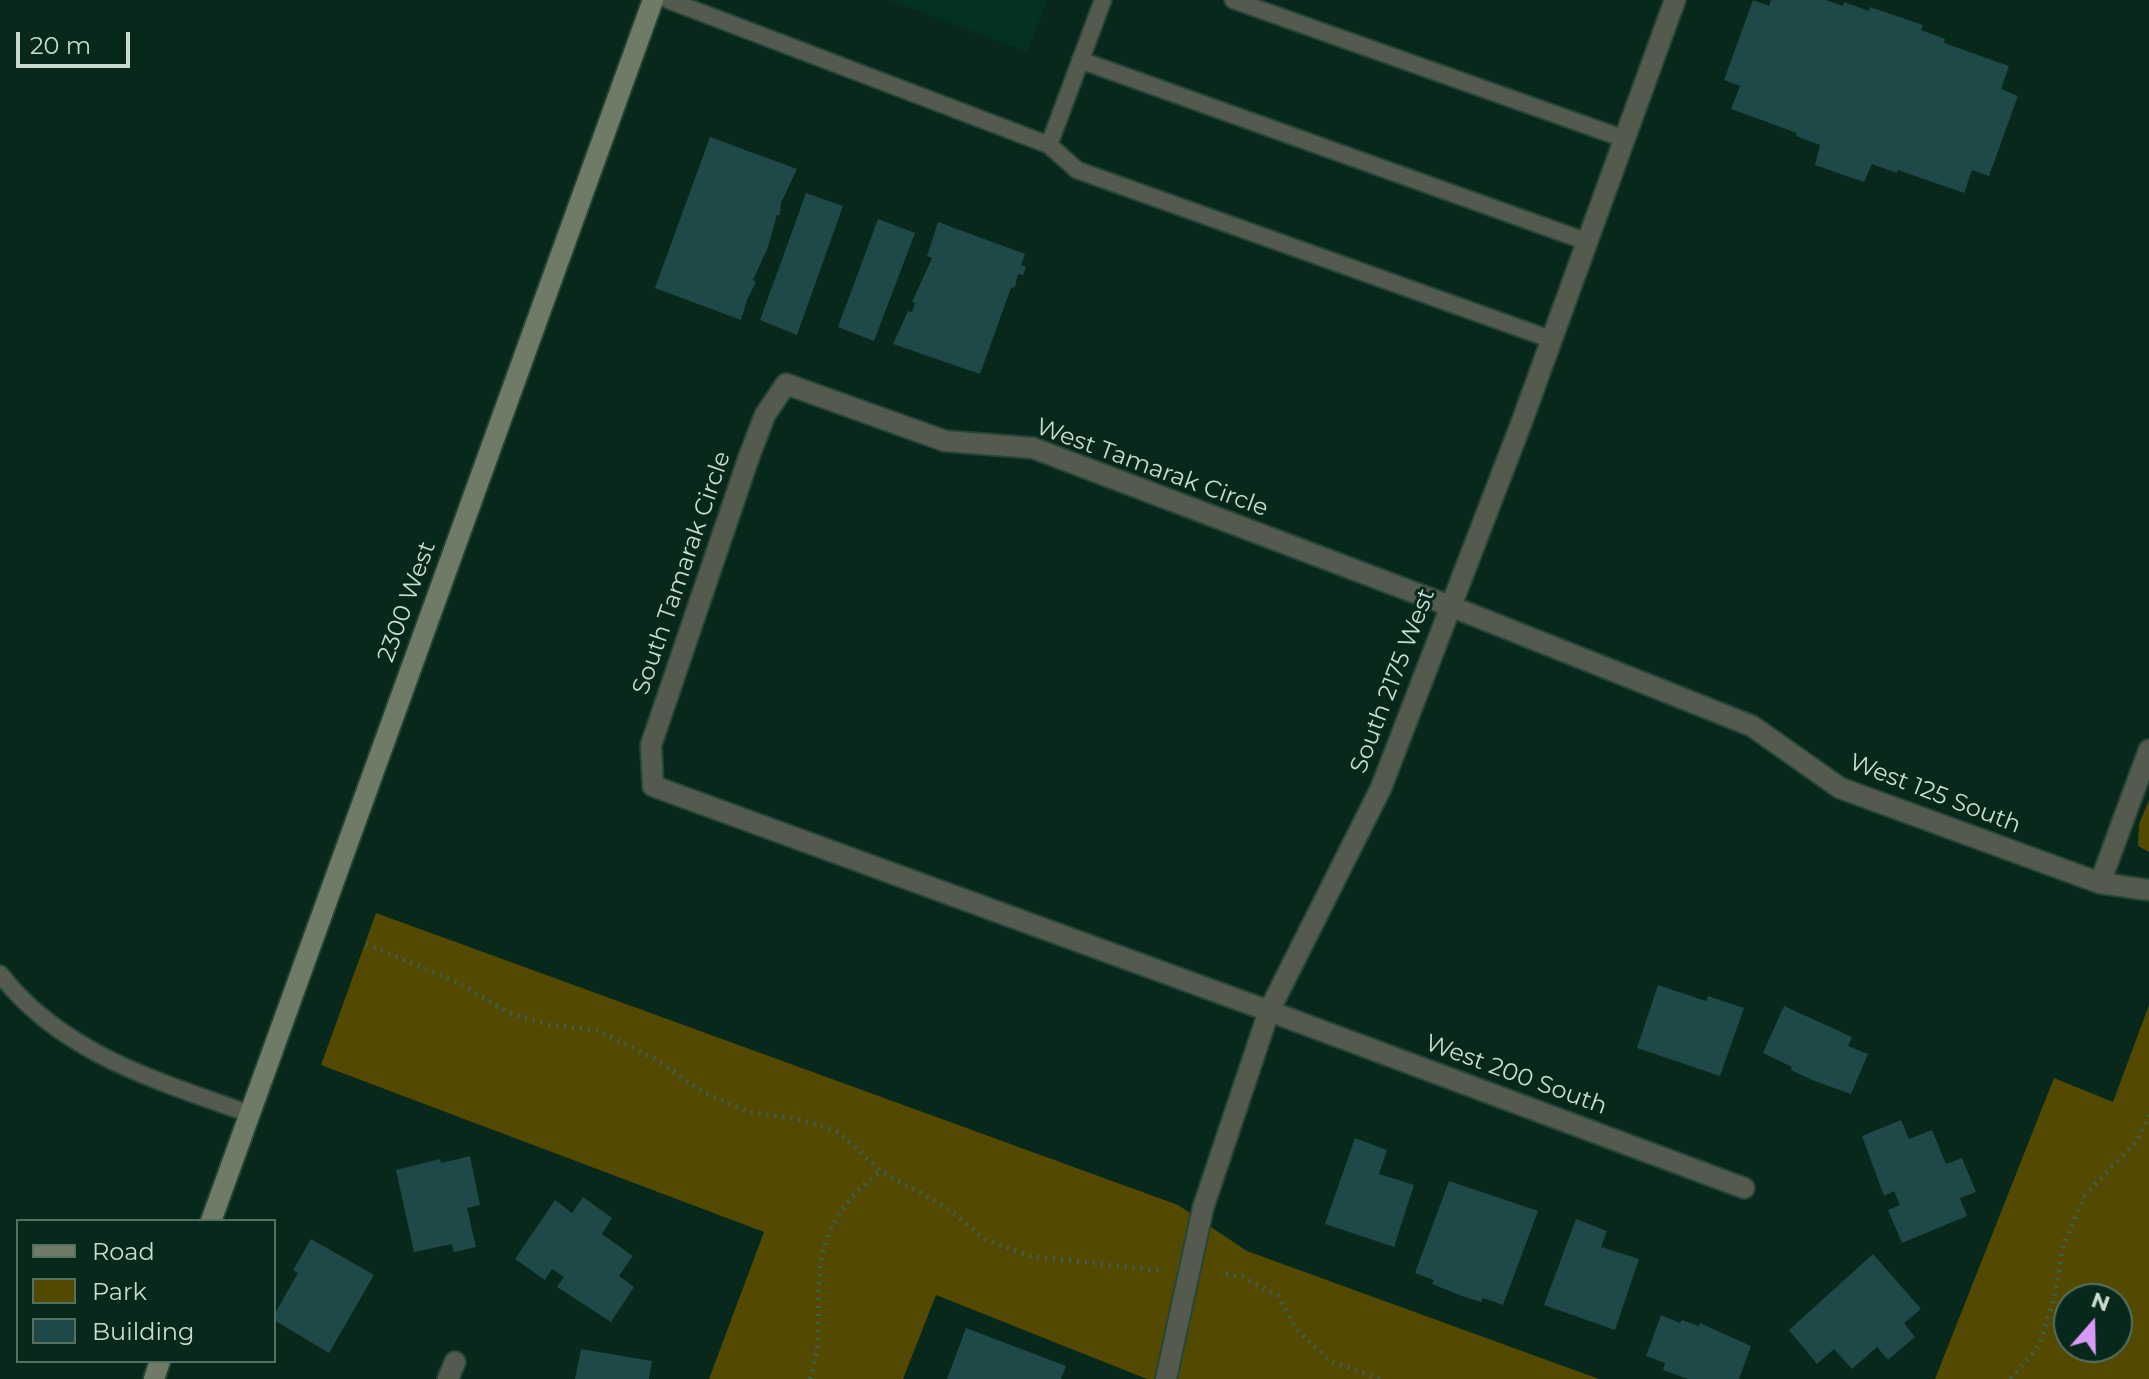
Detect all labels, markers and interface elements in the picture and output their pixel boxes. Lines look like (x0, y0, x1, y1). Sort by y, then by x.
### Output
scale bar (20, 16, 134, 66)
text: 20 m (30, 31, 91, 60)
street label: West Tamarak Circle (1032, 413, 1272, 523)
street label: South Tamarak Circle (627, 447, 737, 699)
street label: 2300 West (372, 538, 442, 666)
street label: South 2175 West (1345, 585, 1441, 777)
street label: West 125 South (1845, 748, 2025, 840)
street label: West 200 South (1421, 1029, 1611, 1121)
legend (16, 1219, 276, 1363)
text: Road (92, 1237, 155, 1266)
text: Park (92, 1277, 147, 1306)
north arrow (2053, 1283, 2133, 1363)
text: N (2088, 1286, 2114, 1318)
text: Building (92, 1317, 195, 1346)

